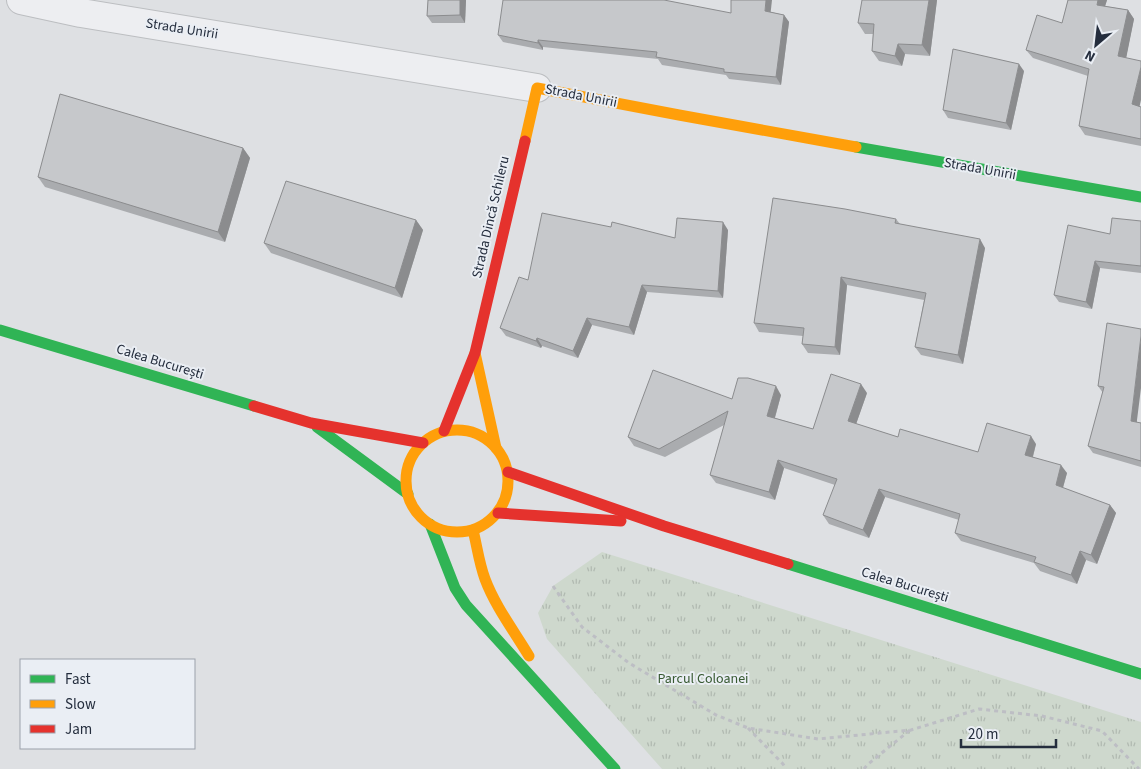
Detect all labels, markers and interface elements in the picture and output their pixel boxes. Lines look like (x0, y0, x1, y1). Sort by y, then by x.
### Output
street label: Strada Unirii (144, 13, 220, 45)
north arrow (1071, 20, 1121, 70)
text: N (1082, 45, 1099, 67)
street label: Strada Unirii (543, 79, 619, 113)
street label: Strada Unirii (942, 153, 1018, 185)
street label: Strada Dincă Schileru (467, 154, 515, 280)
street label: Calea București (114, 339, 206, 385)
street label: Calea București (859, 562, 951, 608)
legend (20, 659, 195, 749)
text: Fast (65, 669, 91, 690)
park label: Parcul Coloanei (657, 669, 749, 689)
text: Slow (65, 694, 96, 715)
scale bar (961, 716, 1056, 748)
text: Jam (65, 719, 92, 740)
text: 20 m (968, 724, 998, 745)

